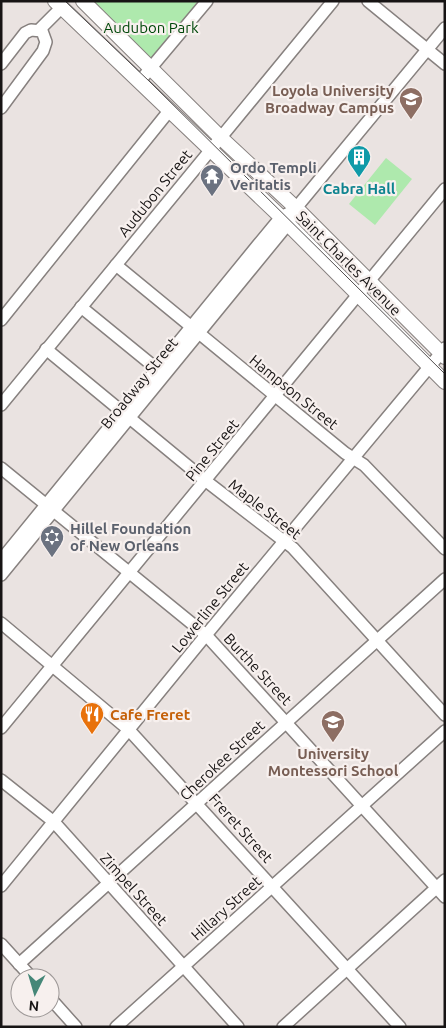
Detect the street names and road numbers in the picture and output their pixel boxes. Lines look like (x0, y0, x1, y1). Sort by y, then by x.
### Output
street label: Audubon Street (115, 146, 195, 240)
street label: Saint Charles Avenue (293, 207, 405, 319)
street label: Broadway Street (97, 334, 181, 432)
street label: Hampson Street (246, 351, 342, 433)
street label: Pine Street (182, 416, 242, 484)
street label: Maple Street (225, 476, 305, 543)
street label: Lowerline Street (168, 558, 252, 656)
street label: Burthe Street (220, 630, 296, 708)
street label: Cherokee Street (176, 716, 268, 804)
street label: Freret Street (206, 790, 276, 866)
street label: Zimpel Street (97, 849, 171, 929)
street label: Hillary Street (188, 872, 265, 944)

